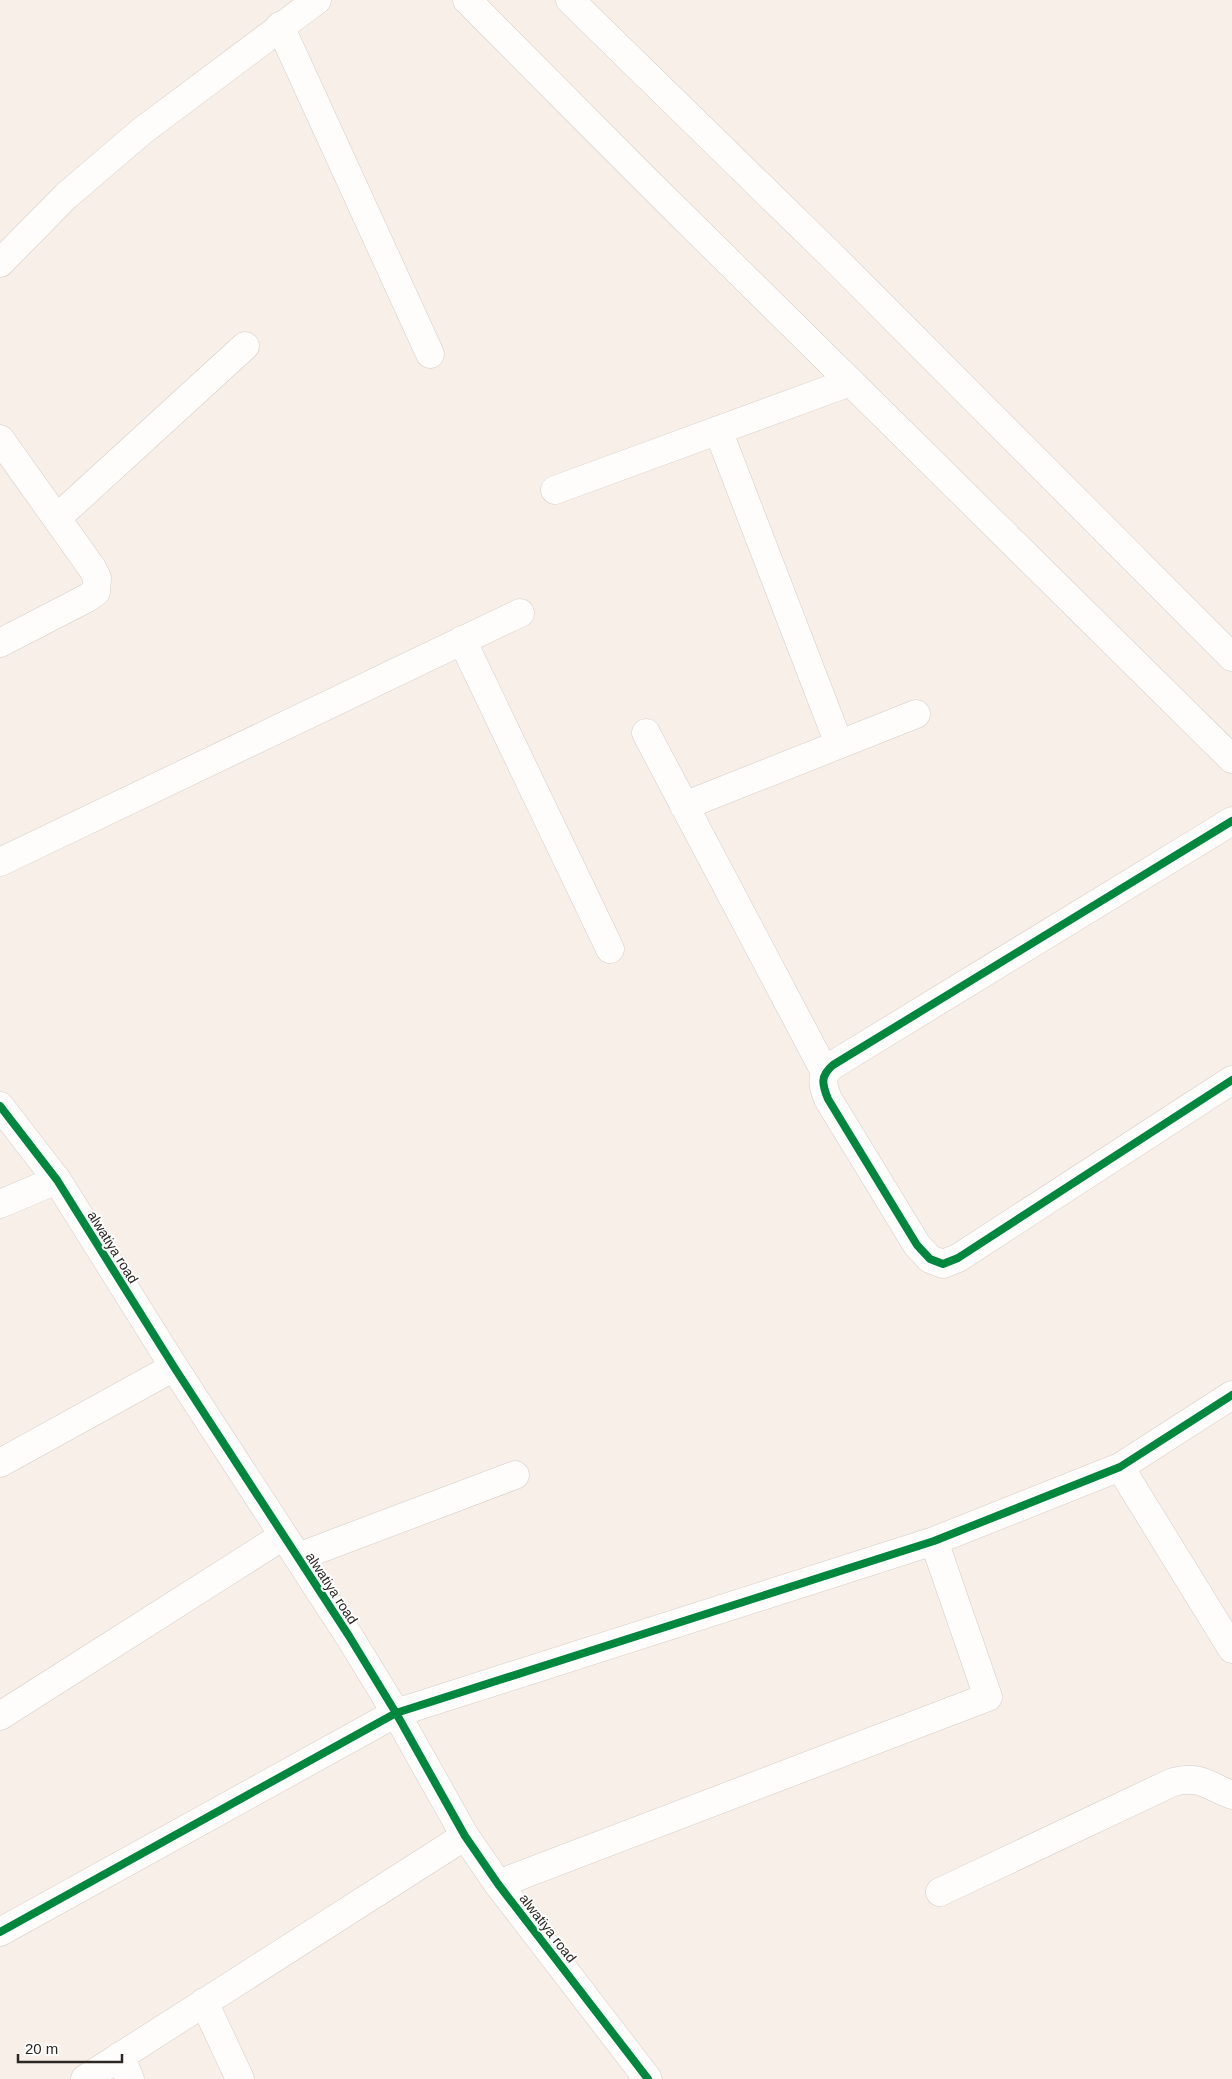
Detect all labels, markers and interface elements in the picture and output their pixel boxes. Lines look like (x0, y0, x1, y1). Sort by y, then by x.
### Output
street label: alwatiya road (84, 1208, 142, 1286)
street label: alwatiya road (303, 1549, 361, 1627)
street label: alwatiya road (516, 1891, 580, 1965)
scale bar (18, 2032, 121, 2064)
text: 20 m (25, 2040, 58, 2057)

